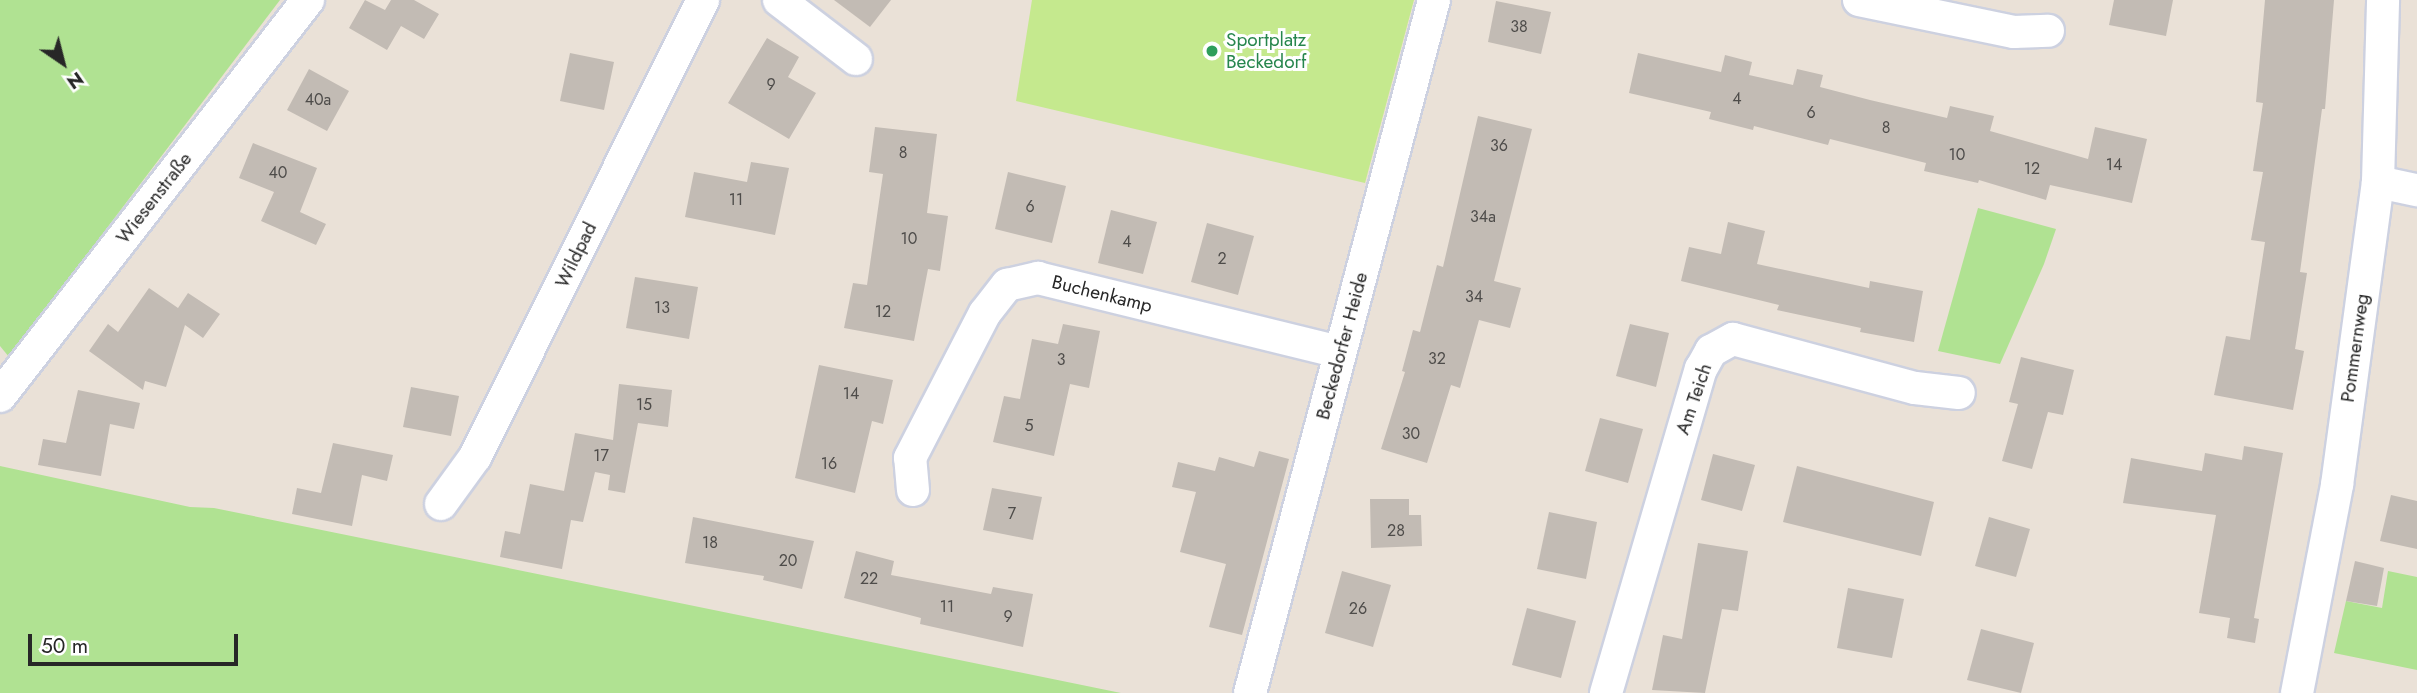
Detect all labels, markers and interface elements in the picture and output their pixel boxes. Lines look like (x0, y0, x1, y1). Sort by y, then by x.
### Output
house number: 38 (1510, 17, 1528, 37)
north arrow (28, 28, 98, 98)
place label: Sportplatz Beckedorf (1226, 29, 1306, 73)
marker: Sportplatz Beckedorf (1204, 43, 1220, 59)
text: N (61, 65, 89, 96)
house number: 9 (766, 75, 776, 95)
house number: 4 (1732, 89, 1742, 109)
house number: 40a (305, 90, 331, 110)
house number: 6 (1806, 103, 1816, 123)
house number: 8 (1882, 118, 1890, 138)
house number: 36 (1490, 136, 1508, 156)
house number: 8 (899, 143, 907, 163)
house number: 10 (1949, 145, 1965, 165)
street label: Wiesenstraße (111, 148, 197, 248)
house number: 14 (2106, 155, 2122, 175)
house number: 12 (2024, 159, 2040, 179)
house number: 40 (269, 163, 287, 183)
house number: 11 (729, 190, 743, 210)
house number: 6 (1025, 197, 1035, 217)
house number: 34a (1470, 207, 1496, 227)
street label: Wildpad (550, 219, 602, 291)
house number: 10 (901, 229, 917, 249)
house number: 4 (1122, 232, 1132, 252)
house number: 2 (1217, 249, 1227, 269)
street label: Beckedorfer Heide (1311, 270, 1373, 422)
street label: Buchenkamp (1049, 271, 1155, 317)
house number: 34 (1465, 287, 1483, 307)
street label: Pommernweg (2336, 292, 2374, 404)
house number: 13 (654, 298, 670, 318)
house number: 12 (875, 302, 891, 322)
house number: 32 (1428, 349, 1446, 369)
house number: 3 (1057, 350, 1065, 370)
street label: Am Teich (1671, 360, 1717, 438)
house number: 14 (843, 384, 859, 404)
house number: 15 (636, 395, 652, 415)
house number: 5 (1024, 416, 1034, 436)
house number: 30 (1402, 424, 1420, 444)
house number: 17 (593, 446, 609, 466)
house number: 16 (821, 454, 837, 474)
house number: 7 (1008, 504, 1016, 524)
house number: 28 (1387, 521, 1405, 541)
house number: 18 (702, 533, 718, 553)
house number: 20 (779, 551, 797, 571)
house number: 22 (860, 569, 878, 589)
house number: 11 (940, 597, 954, 617)
house number: 26 (1349, 599, 1367, 619)
house number: 9 (1003, 607, 1013, 627)
scale bar (32, 620, 242, 664)
text: 50 m (41, 631, 88, 661)

